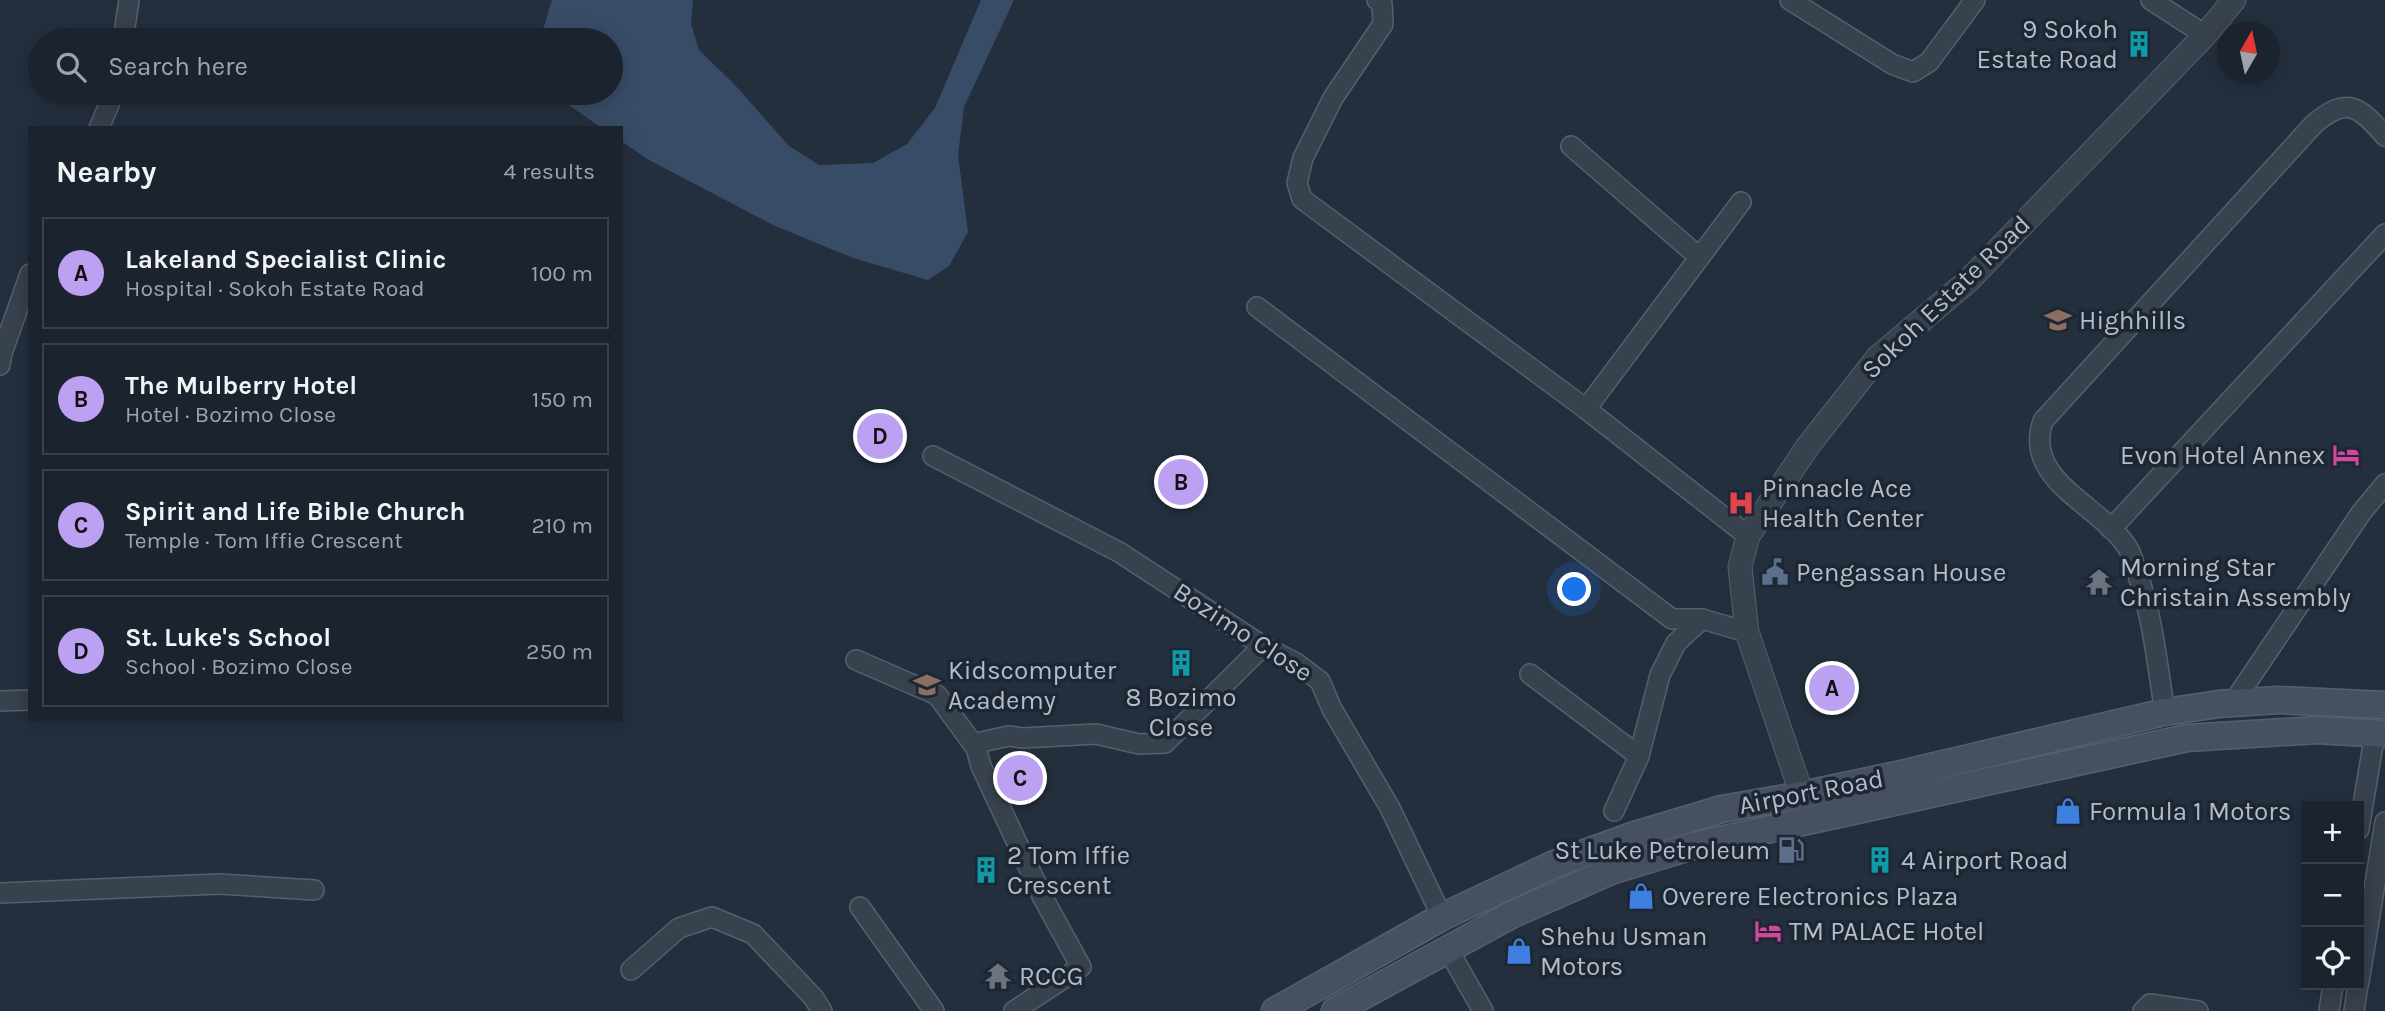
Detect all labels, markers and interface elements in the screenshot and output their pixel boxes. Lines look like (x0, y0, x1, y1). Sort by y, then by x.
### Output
place label: 9 Sokoh Estate Road (1976, 14, 2118, 75)
north arrow (2217, 21, 2280, 84)
search box (28, 28, 623, 105)
building icon: 9 Sokoh Estate Road (2124, 29, 2154, 59)
icon: search (52, 48, 90, 86)
text: Search here (108, 51, 248, 82)
text: Nearby (56, 154, 156, 190)
text: 4 results (503, 158, 595, 185)
street label: Sokoh Estate Road (1855, 209, 2037, 385)
text: Lakeland Specialist Clinic (125, 244, 446, 275)
text: A (74, 260, 88, 287)
text: 100 m (531, 260, 593, 287)
text: Hospital · Sokoh Estate Road (125, 275, 425, 302)
school or university icon: Highhills (2043, 305, 2073, 335)
place label: Highhills (2079, 305, 2186, 336)
text: The Mulberry Hotel (125, 370, 357, 401)
text: B (74, 386, 88, 413)
text: 150 m (532, 386, 593, 413)
text: Hotel · Bozimo Close (125, 401, 336, 428)
pin: D (857, 410, 903, 462)
place label: Evon Hotel Annex (2120, 440, 2325, 471)
hotel icon: Evon Hotel Annex (2331, 440, 2361, 470)
pin: B (1158, 456, 1204, 508)
place label: Pinnacle Ace Health Center (1762, 473, 1924, 534)
hospital icon: Pinnacle Ace Health Center (1726, 488, 1756, 518)
text: Spirit and Life Bible Church (125, 496, 466, 527)
text: C (74, 512, 88, 539)
text: 210 m (531, 512, 593, 539)
text: Temple · Tom Iffie Crescent (125, 527, 403, 554)
place label: Morning Star Christain Assembly (2120, 552, 2351, 613)
public building icon: Pengassan House (1760, 557, 1790, 587)
place label: Pengassan House (1796, 557, 2006, 588)
temple icon: Morning Star Christain Assembly (2084, 567, 2114, 597)
your location (1557, 572, 1591, 606)
street label: Bozimo Close (1168, 576, 1318, 688)
text: St. Luke's School (125, 622, 331, 653)
text: D (73, 638, 89, 665)
text: 250 m (526, 638, 593, 665)
building icon: 8 Bozimo Close (1166, 648, 1196, 678)
text: School · Bozimo Close (125, 653, 352, 680)
place label: Kidscomputer Academy (948, 655, 1117, 716)
pin: A (1809, 662, 1855, 714)
school or university icon: Kidscomputer Academy (912, 670, 942, 700)
place label: 8 Bozimo Close (1125, 682, 1237, 743)
pin: C (997, 752, 1043, 804)
street label: Airport Road (1736, 763, 1886, 821)
shop icon: Formula 1 Motors (2053, 796, 2083, 826)
place label: Formula 1 Motors (2089, 796, 2291, 827)
map controls (2301, 801, 2364, 990)
button: + (2301, 801, 2364, 864)
place label: St Luke Petroleum (1554, 835, 1770, 866)
fuel station icon: St Luke Petroleum (1776, 835, 1806, 865)
place label: 2 Tom Iffie Crescent (1007, 840, 1130, 901)
building icon: 4 Airport Road (1865, 845, 1895, 875)
place label: 4 Airport Road (1901, 845, 2068, 876)
building icon: 2 Tom Iffie Crescent (971, 855, 1001, 885)
button: − (2301, 864, 2364, 927)
shop icon: Overere Electronics Plaza (1626, 881, 1656, 911)
place label: Overere Electronics Plaza (1662, 881, 1958, 912)
hotel icon: TM PALACE Hotel (1753, 916, 1783, 946)
place label: TM PALACE Hotel (1789, 916, 1984, 947)
place label: Shehu Usman Motors (1540, 921, 1707, 982)
button: locate (2301, 927, 2364, 990)
shop icon: Shehu Usman Motors (1504, 936, 1534, 966)
temple icon: RCCG (983, 961, 1013, 991)
place label: RCCG (1019, 961, 1084, 992)

